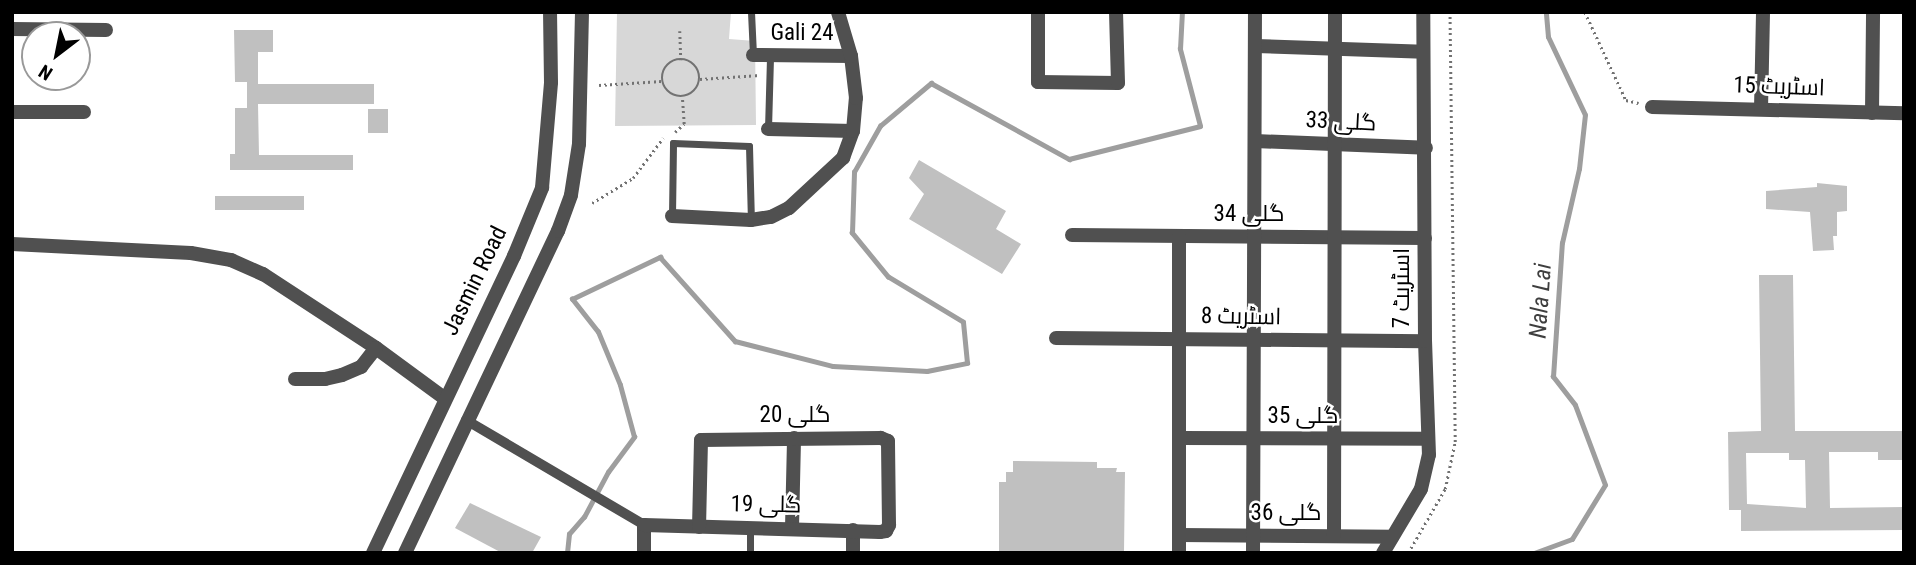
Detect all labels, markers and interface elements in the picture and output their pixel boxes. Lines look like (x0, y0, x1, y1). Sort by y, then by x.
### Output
street label: Gali 24 (770, 19, 834, 47)
north arrow (21, 21, 91, 91)
text: N (35, 60, 57, 85)
street label: اسٹریٹ 15 (1733, 72, 1825, 102)
street label: گلی 33 (1305, 106, 1377, 138)
street label: گلی 34 (1214, 200, 1284, 228)
street label: Jasmin Road (437, 222, 513, 340)
street label: اسٹریٹ 7 (1388, 248, 1416, 328)
water label: Nala Lai (1524, 263, 1558, 339)
street label: اسٹریٹ 8 (1201, 303, 1281, 331)
street label: گلی 20 (760, 401, 830, 429)
street label: گلی 35 (1268, 402, 1338, 430)
street label: گلی 19 (730, 491, 802, 519)
street label: گلی 36 (1251, 499, 1321, 527)

